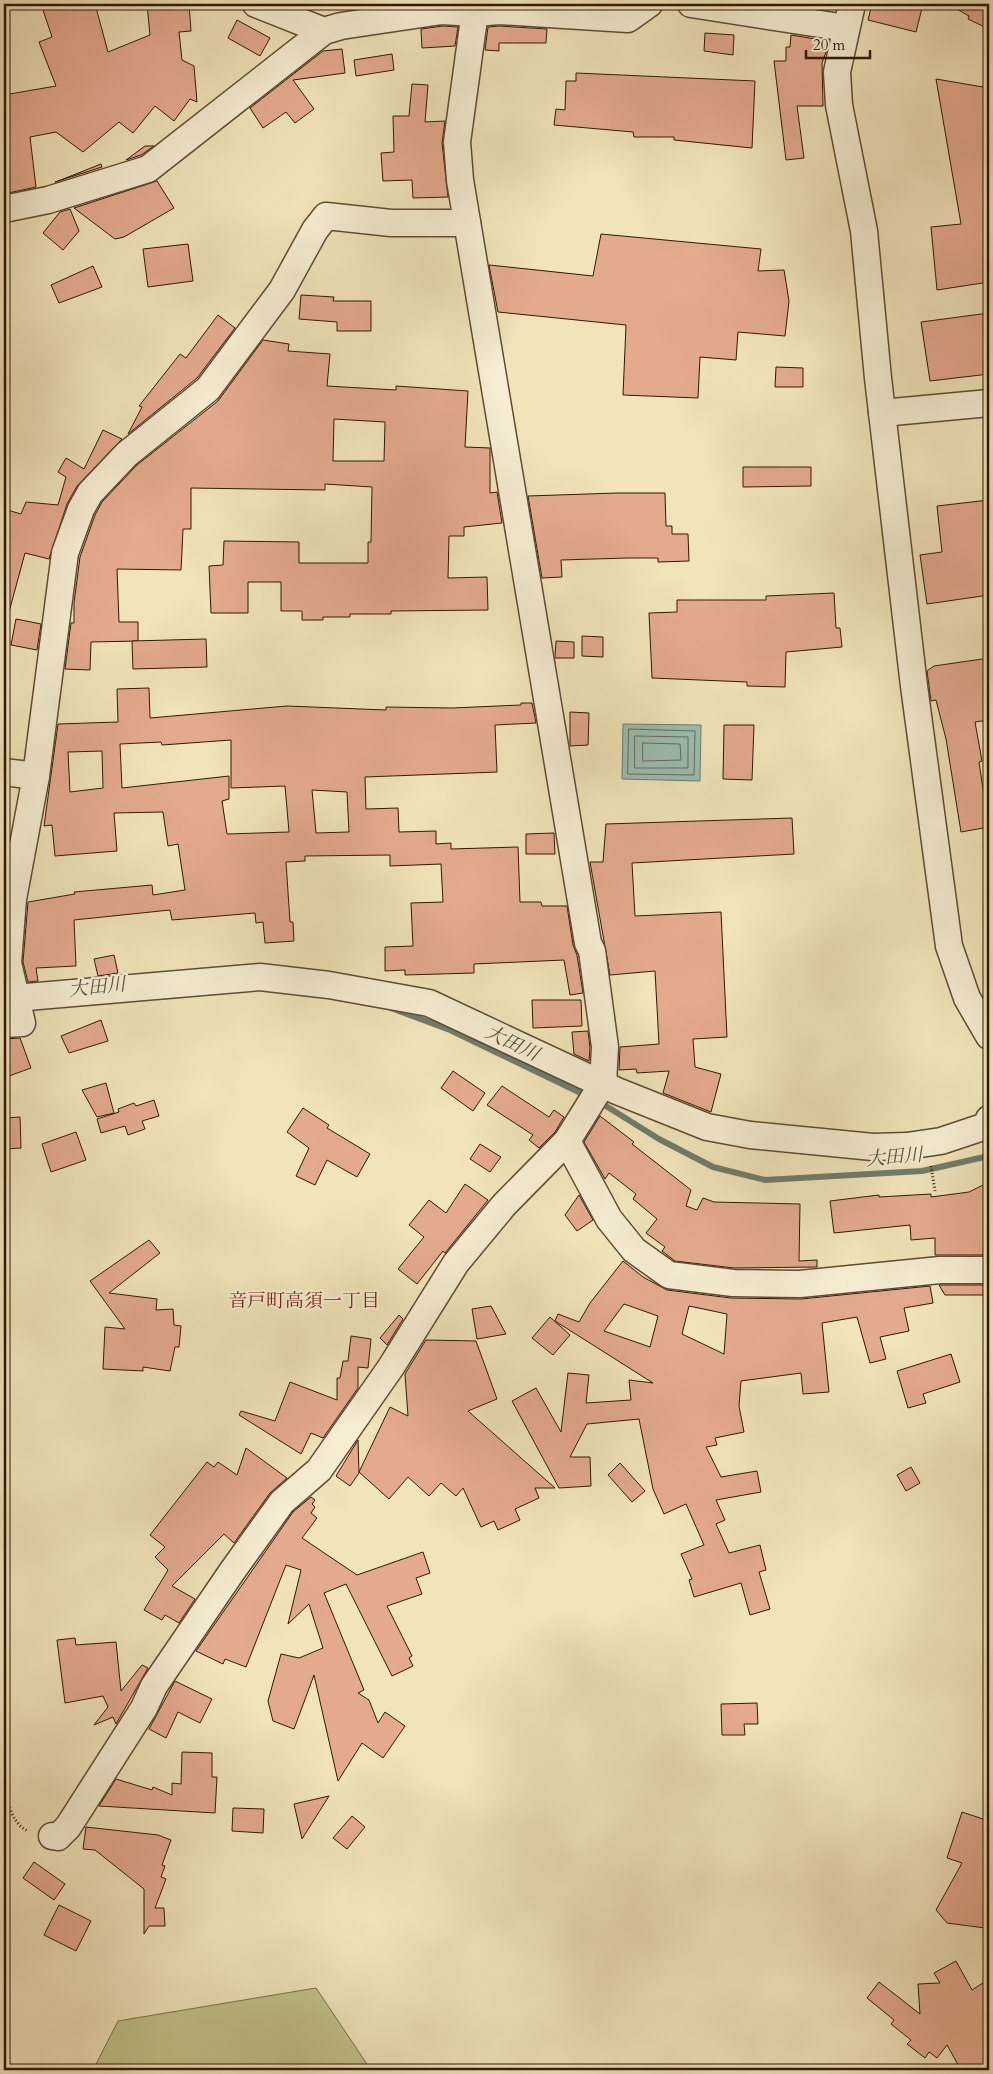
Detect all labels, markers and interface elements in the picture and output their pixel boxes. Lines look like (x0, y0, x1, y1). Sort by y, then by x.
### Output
scale bar (806, 28, 869, 60)
text: 20 m (813, 35, 845, 55)
water label: 大田川 (67, 971, 129, 1003)
water label: 大田川 (481, 1019, 545, 1068)
water label: 大田川 (864, 1141, 926, 1172)
district label: 音戸町高須一丁目 (228, 1288, 380, 1314)

